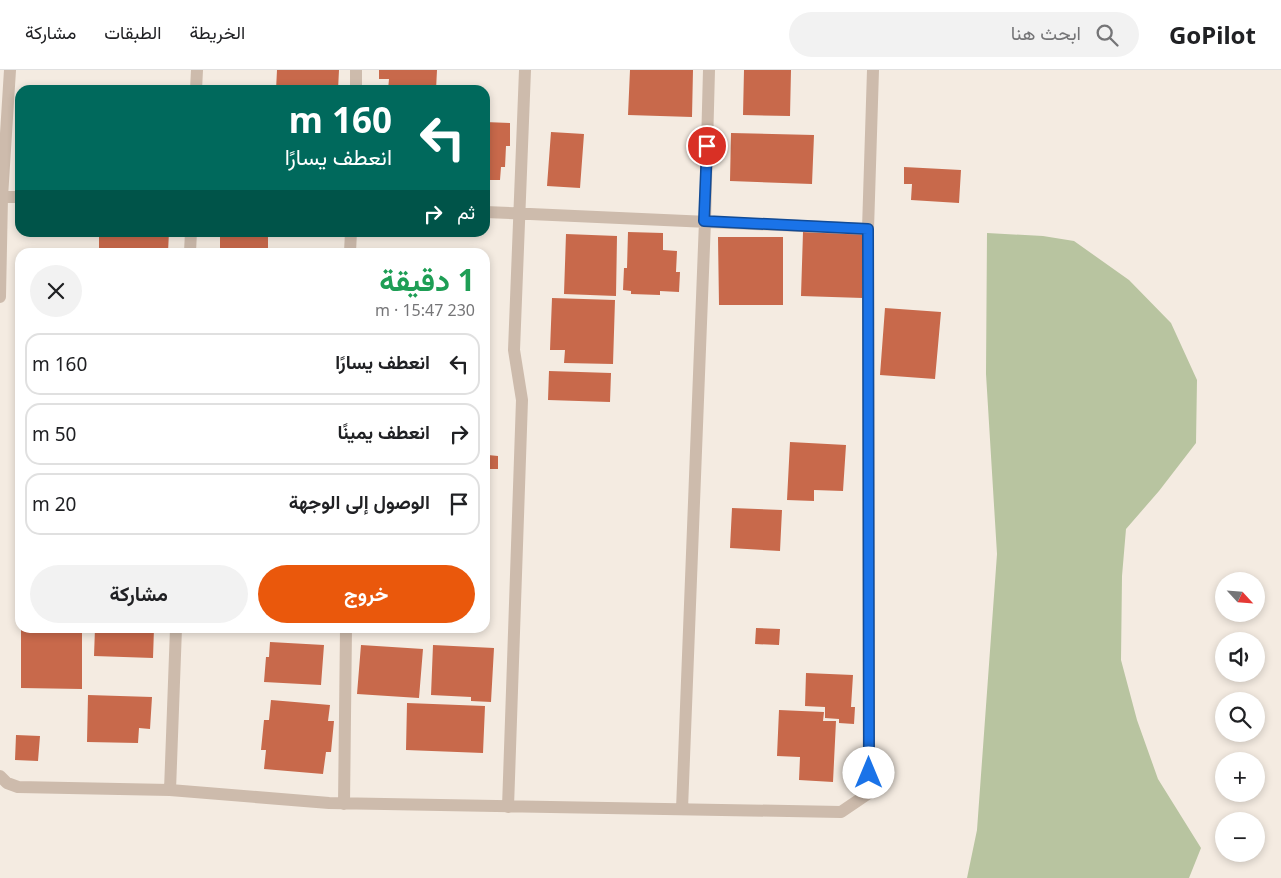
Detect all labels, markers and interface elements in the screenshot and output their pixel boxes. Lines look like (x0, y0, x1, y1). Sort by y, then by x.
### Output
search box (789, 12, 1139, 57)
text: GoPilot (1169, 18, 1256, 51)
text: مشاركة (25, 20, 76, 44)
text: الطبقات (104, 20, 161, 44)
text: الخريطة (189, 20, 245, 44)
text: ابحث هنا (1011, 20, 1081, 46)
icon: search (1093, 21, 1121, 49)
text: 160 m (289, 96, 392, 143)
icon: left (410, 105, 475, 170)
pin (686, 125, 728, 167)
icon: arrive (693, 132, 721, 160)
text: انعطف يسارًا (285, 141, 392, 171)
text: ثم (457, 199, 475, 225)
icon: right (419, 200, 447, 228)
text: 1 دقيقة (379, 259, 475, 300)
button: close (30, 265, 82, 317)
text: 230 m · 15:47 (375, 299, 475, 321)
text: انعطف يسارًا (335, 349, 430, 375)
icon: left (445, 350, 473, 378)
text: 160 m (32, 351, 87, 377)
text: انعطف يمينًا (337, 419, 430, 445)
icon: right (445, 420, 473, 448)
text: 50 m (32, 421, 76, 447)
text: الوصول إلى الوجهة (289, 489, 430, 515)
icon: arrive (445, 490, 473, 518)
text: 20 m (32, 491, 76, 517)
button: مشاركة (30, 565, 248, 623)
button: خروج (258, 565, 475, 623)
north arrow (1215, 572, 1265, 622)
map controls (1215, 572, 1265, 862)
button: sound (1215, 632, 1265, 682)
button: search (1215, 692, 1265, 742)
position arrow (842, 746, 894, 798)
button: + (1215, 752, 1265, 802)
button: − (1215, 812, 1265, 862)

